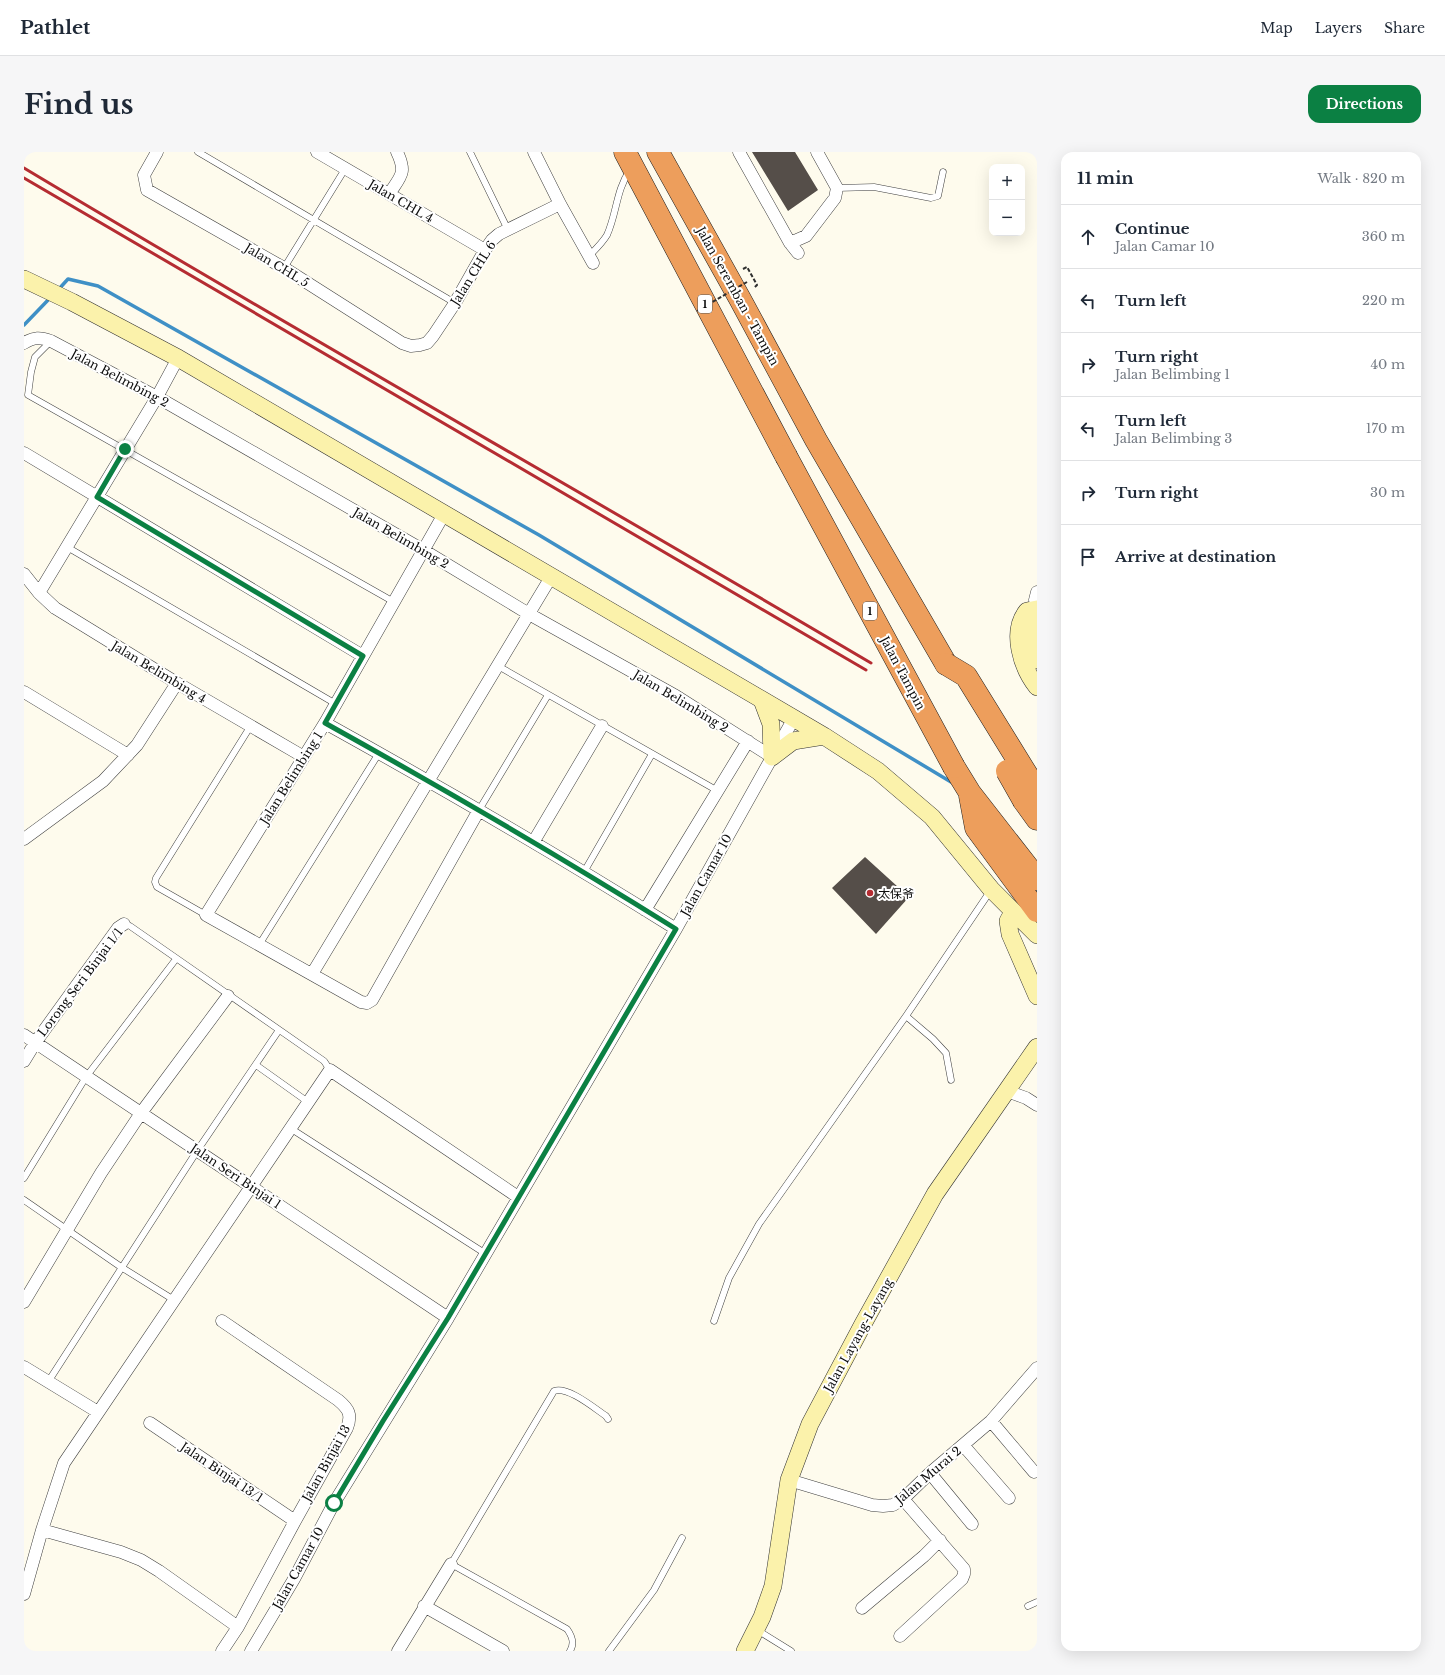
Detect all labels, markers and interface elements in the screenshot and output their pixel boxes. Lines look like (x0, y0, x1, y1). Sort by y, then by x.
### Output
text: Pathlet (20, 16, 90, 39)
text: Map (1260, 19, 1293, 37)
text: Layers (1315, 19, 1362, 37)
text: Share (1384, 19, 1425, 37)
button: Directions (1308, 85, 1421, 123)
text: Find us (24, 87, 134, 122)
map controls (989, 164, 1025, 236)
button: + (989, 164, 1025, 200)
text: 11 min (1077, 168, 1134, 189)
text: Walk · 820 m (1318, 170, 1405, 187)
street label: Jalan CHL 4 (364, 175, 436, 226)
button: − (989, 200, 1025, 236)
text: Continue (1115, 219, 1190, 238)
street label: Jalan Seremban - Tampin (693, 222, 782, 368)
icon: ahead (1077, 226, 1099, 248)
text: 360 m (1362, 228, 1405, 245)
street label: Jalan CHL 6 (446, 238, 499, 310)
text: Jalan Camar 10 (1115, 238, 1214, 255)
street label: Jalan CHL 5 (240, 239, 312, 290)
icon: left (1077, 290, 1099, 312)
text: Turn left (1115, 291, 1186, 310)
text: 220 m (1362, 292, 1405, 309)
road number: 1 (698, 295, 712, 313)
street label: Jalan Belimbing 2 (67, 345, 171, 410)
text: Turn right (1115, 347, 1198, 366)
icon: right (1077, 354, 1099, 376)
text: 40 m (1370, 356, 1405, 373)
text: Jalan Belimbing 1 (1115, 366, 1230, 383)
text: Turn left (1115, 411, 1186, 430)
icon: left (1077, 418, 1099, 440)
text: 170 m (1366, 420, 1405, 437)
text: Jalan Belimbing 3 (1115, 430, 1232, 447)
route end (116, 440, 134, 458)
icon: right (1077, 482, 1099, 504)
text: Turn right (1115, 483, 1198, 502)
text: 30 m (1370, 484, 1405, 501)
street label: Jalan Belimbing 2 (349, 503, 452, 572)
icon: arrive (1077, 546, 1099, 568)
text: Arrive at destination (1115, 547, 1276, 566)
road number: 1 (863, 602, 877, 620)
street label: Jalan Tampin (876, 632, 929, 712)
street label: Jalan Belimbing 4 (107, 637, 209, 706)
street label: Jalan Belimbing 2 (629, 666, 731, 735)
street label: Jalan Belimbing 1 (255, 729, 326, 829)
street label: Jalan Camar 10 (676, 831, 735, 921)
place label: 太保爷 (878, 886, 914, 901)
marker: 太保爷 (865, 888, 875, 898)
street label: Lorong Seri Binjai 1/1 (34, 925, 126, 1039)
street label: Jalan Seri Binjai 1 (186, 1139, 284, 1212)
street label: Jalan Layang-Layang (819, 1275, 896, 1396)
street label: Jalan Binjai 13 (298, 1422, 353, 1506)
street label: Jalan Binjai 13/1 (176, 1438, 266, 1505)
street label: Jalan Murai 2 (890, 1443, 964, 1508)
route start (325, 1494, 343, 1512)
street label: Jalan Camar 10 (268, 1524, 327, 1614)

